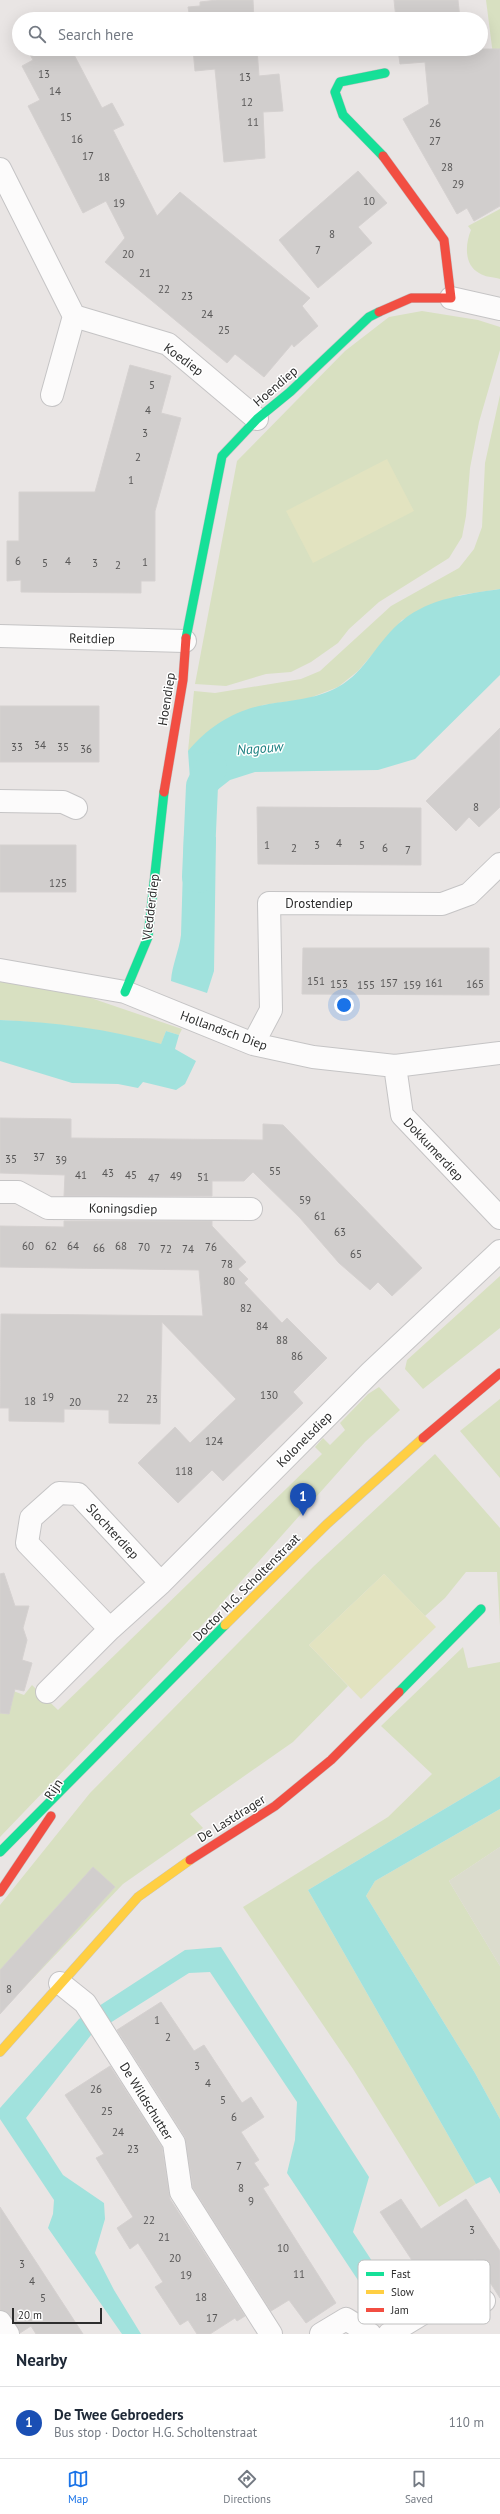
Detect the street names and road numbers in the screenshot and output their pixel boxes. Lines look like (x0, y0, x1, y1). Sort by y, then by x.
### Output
street label: Koediep (161, 339, 207, 380)
street label: Hoendiep (250, 362, 301, 410)
street label: Reitdiep (69, 630, 115, 647)
street label: Hoendiep (154, 671, 179, 727)
street label: Vledderdiep (138, 873, 163, 942)
street label: Drostendiep (285, 895, 353, 912)
street label: Hollandsch Diep (178, 1007, 270, 1054)
street label: Dokkumerdiep (400, 1114, 467, 1185)
street label: Koningsdiep (89, 1199, 157, 1218)
street label: Kolonelsdiep (273, 1408, 336, 1471)
street label: Slochterdiep (83, 1500, 143, 1563)
street label: Doctor H.G. Scholtenstraat (189, 1530, 304, 1645)
street label: Rijn (40, 1775, 66, 1803)
street label: De Lastdrager (194, 1790, 269, 1846)
street label: De Wildschutter (116, 2059, 178, 2144)

